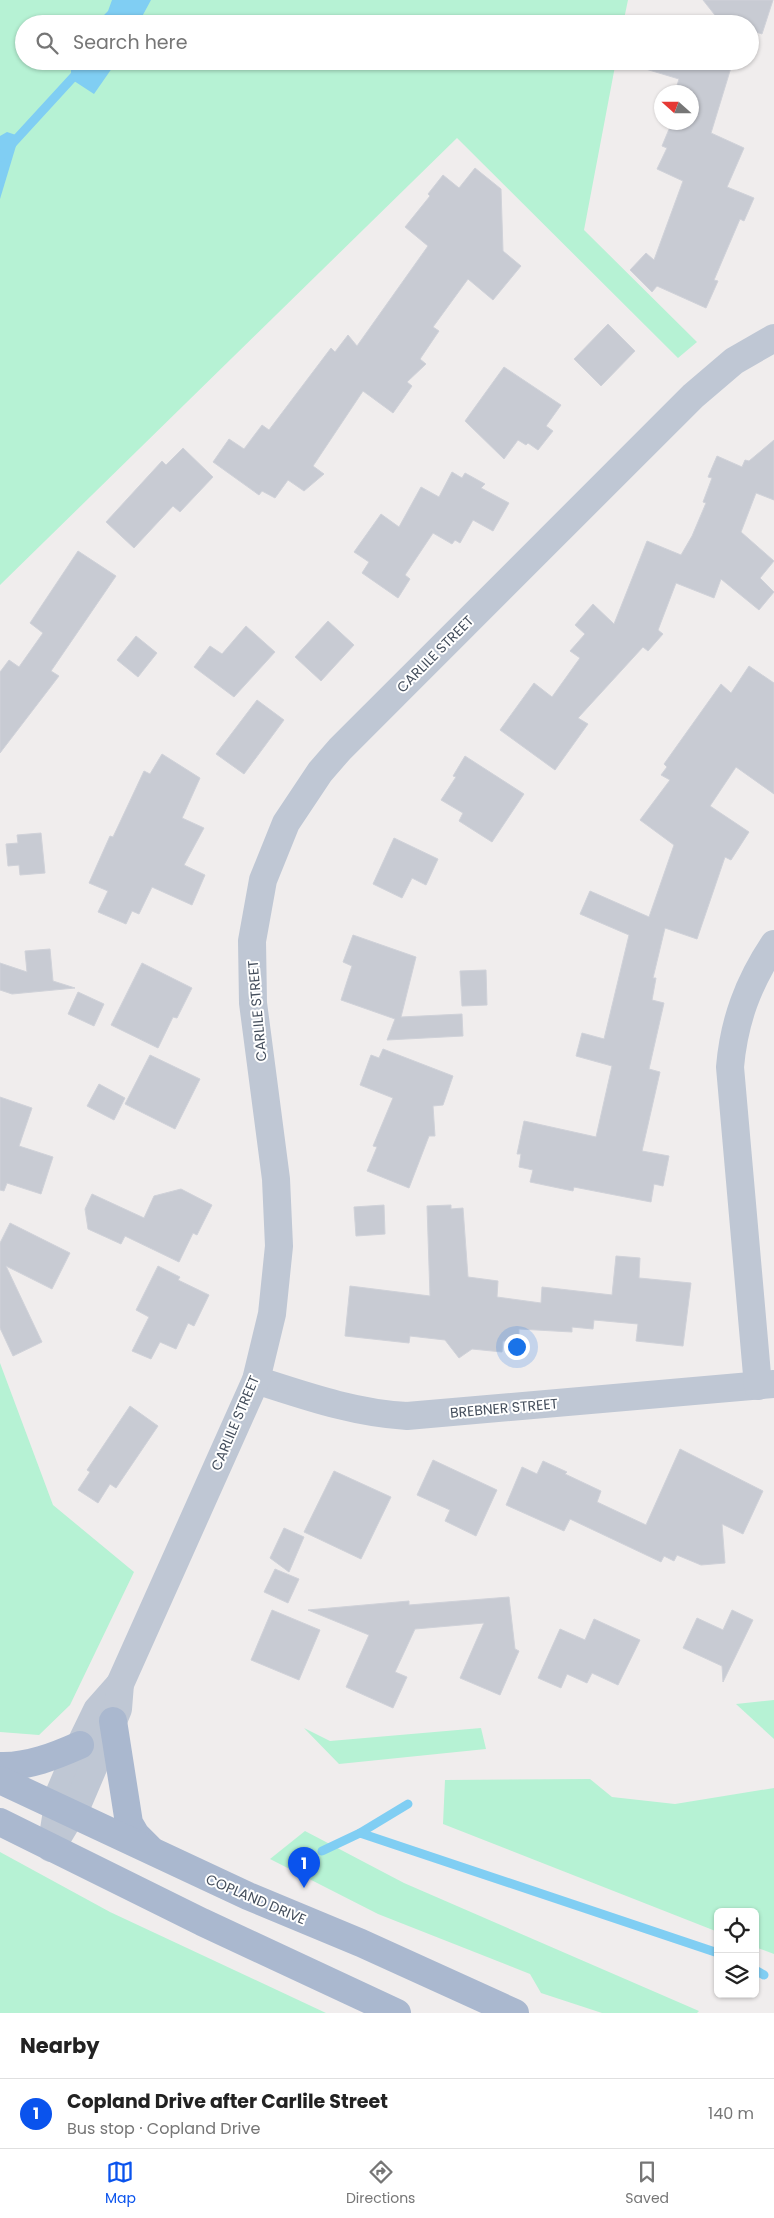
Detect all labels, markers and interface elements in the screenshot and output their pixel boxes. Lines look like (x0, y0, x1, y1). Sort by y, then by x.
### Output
search box (15, 15, 759, 70)
icon: search (33, 29, 61, 57)
text: Search here (73, 29, 187, 56)
north arrow (654, 85, 699, 130)
street label: CARLILE STREET (392, 611, 478, 697)
street label: CARLILE STREET (243, 959, 271, 1062)
your location (504, 1334, 530, 1360)
street label: CARLILE STREET (206, 1372, 264, 1474)
street label: BREBNER STREET (449, 1393, 559, 1423)
pin: 1 (288, 1847, 320, 1888)
street label: COPLAND DRIVE (203, 1869, 309, 1929)
map controls (714, 1908, 759, 1998)
button: locate (714, 1908, 759, 1953)
button: layers (714, 1953, 759, 1998)
text: Nearby (20, 2031, 100, 2060)
text: Copland Drive after Carlile Street (67, 2088, 388, 2115)
text: 1 (33, 2102, 39, 2125)
text: 140 m (708, 2102, 754, 2125)
text: Bus stop · Copland Drive (67, 2117, 260, 2140)
tab: Map (105, 2158, 136, 2209)
tab: Directions (346, 2158, 415, 2209)
tab: Saved (625, 2158, 669, 2209)

